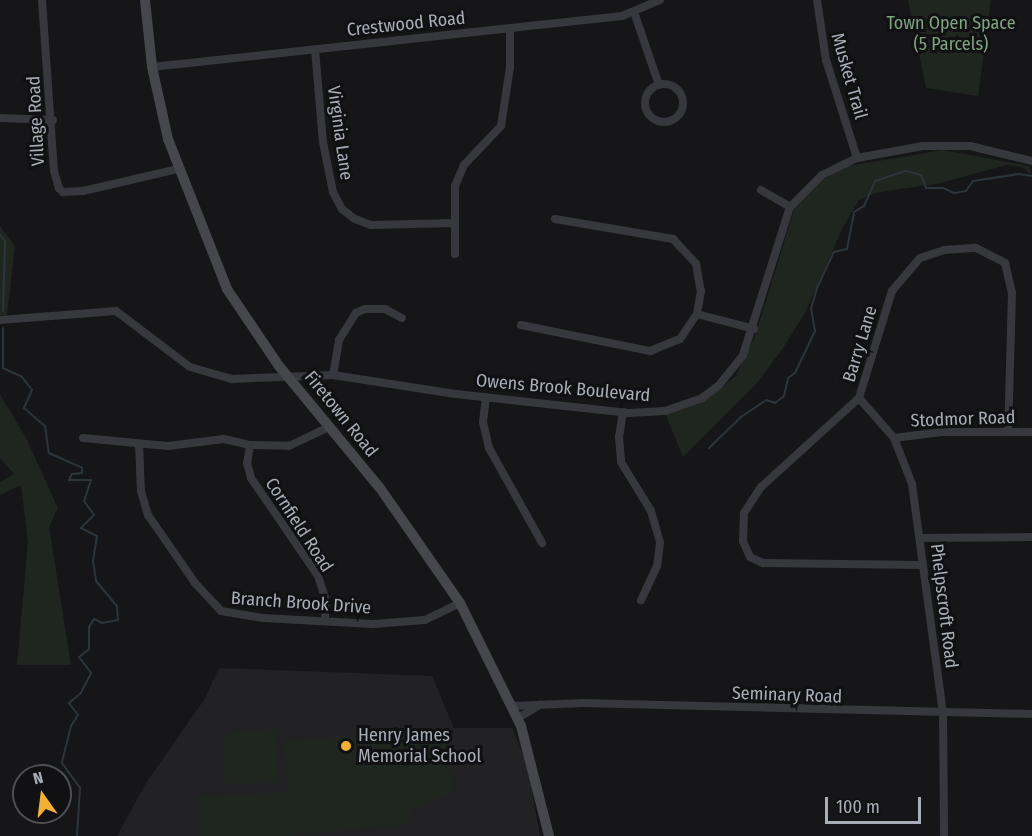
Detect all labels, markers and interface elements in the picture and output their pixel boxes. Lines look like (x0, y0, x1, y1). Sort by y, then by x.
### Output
street label: Crestwood Road (346, 7, 466, 41)
park label: Town Open Space (5 Parcels) (886, 13, 1016, 56)
street label: Musket Trail (826, 30, 872, 122)
street label: Village Road (23, 75, 49, 167)
street label: Virginia Lane (323, 85, 357, 181)
street label: Barry Lane (838, 303, 882, 385)
street label: Firetown Road (300, 367, 382, 461)
street label: Owens Brook Boulevard (475, 370, 651, 406)
street label: Stodmor Road (910, 406, 1016, 432)
street label: Cornfield Road (260, 474, 338, 576)
street label: Phelpscroft Road (926, 542, 962, 670)
street label: Branch Brook Drive (230, 587, 372, 619)
street label: Seminary Road (731, 682, 843, 708)
place label: Henry James Memorial School (358, 725, 481, 768)
marker: Henry James Memorial School (339, 739, 353, 753)
north arrow (12, 764, 72, 824)
text: N (31, 768, 45, 788)
scale bar (828, 785, 924, 823)
text: 100 m (836, 796, 880, 818)

